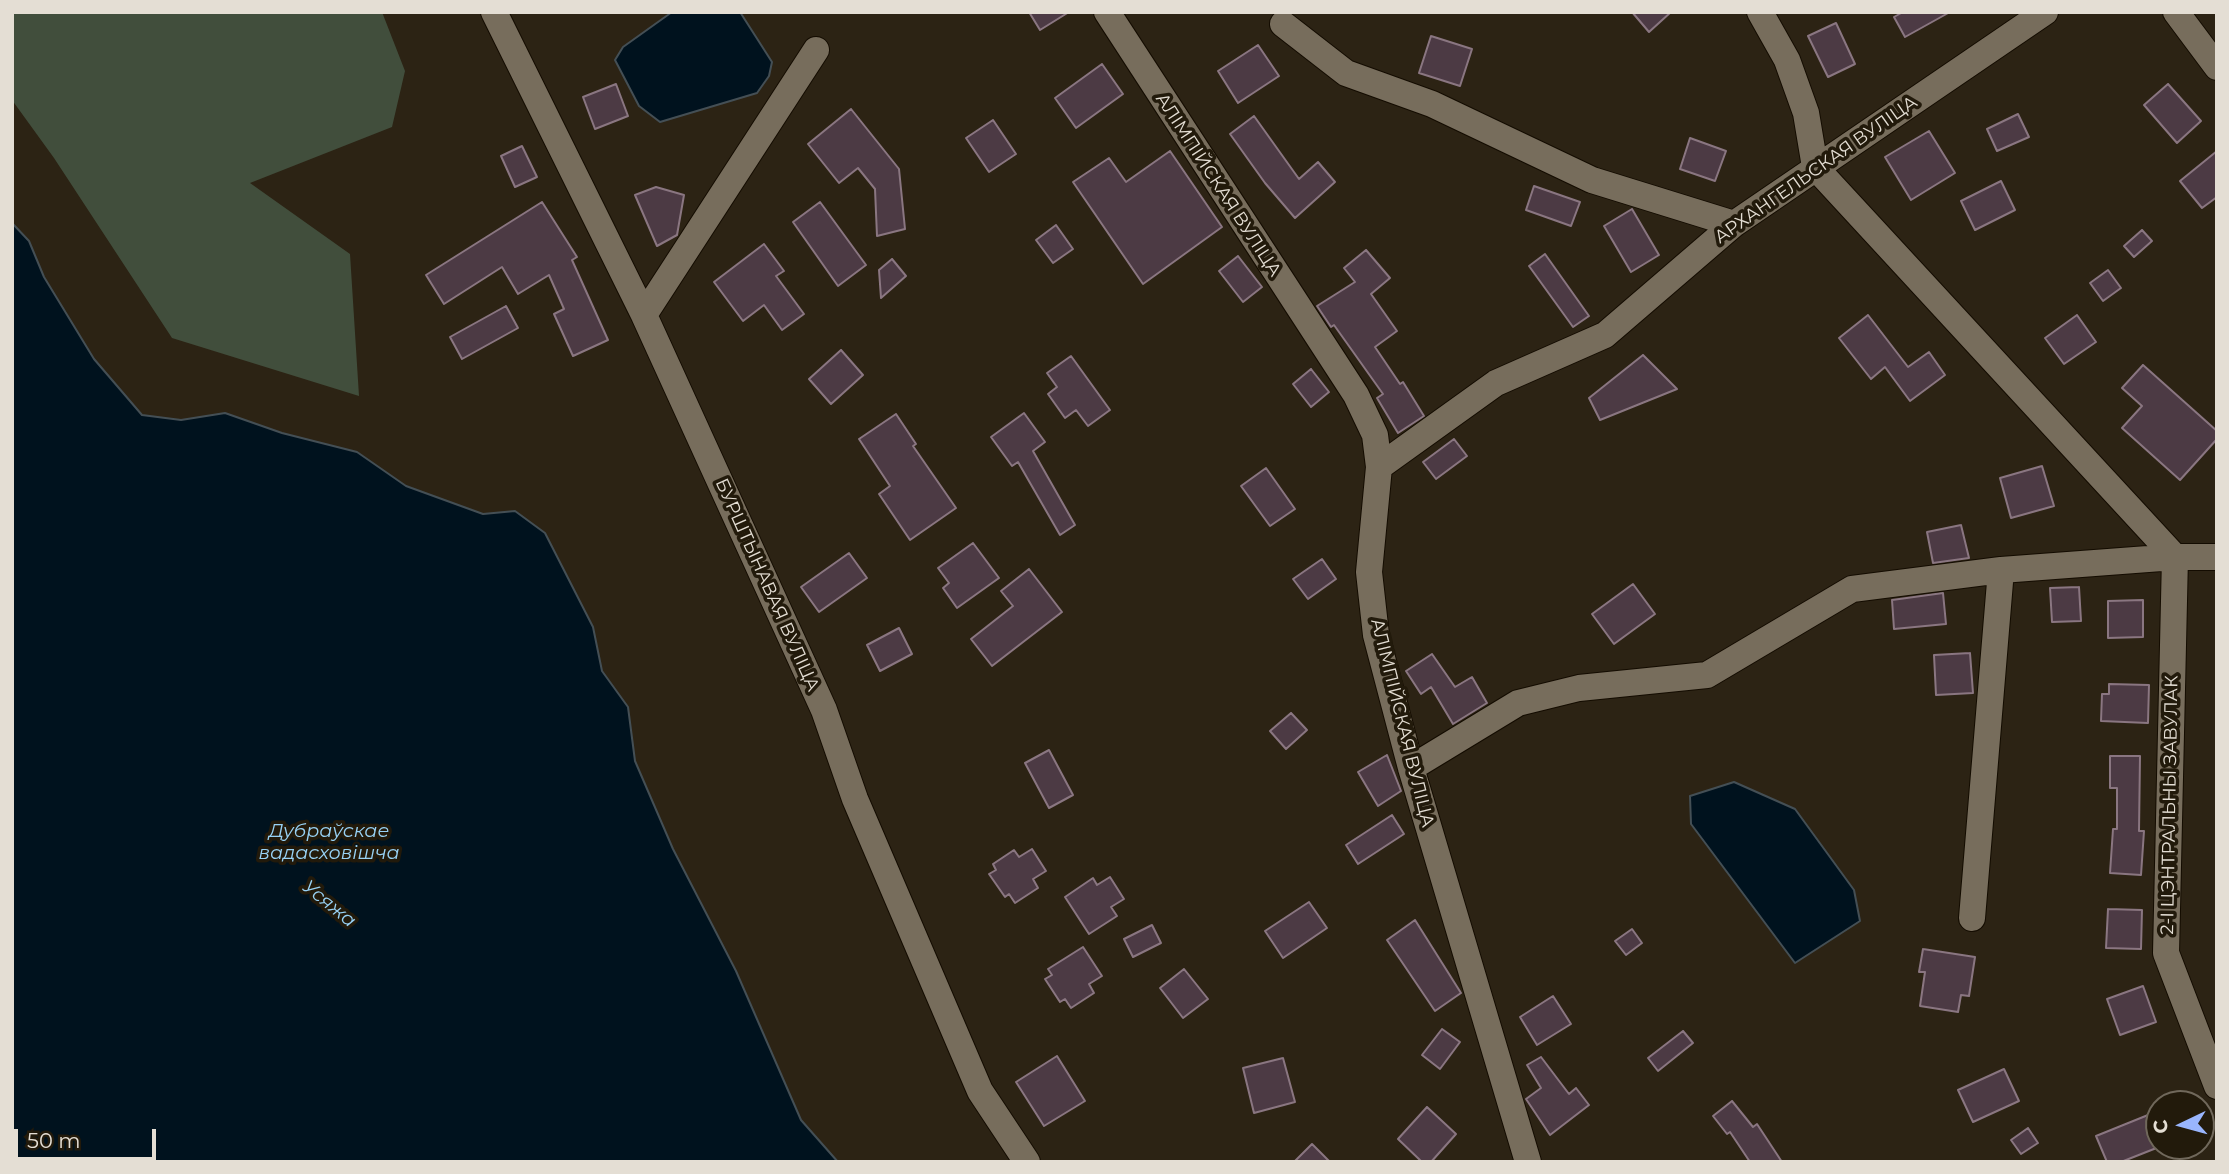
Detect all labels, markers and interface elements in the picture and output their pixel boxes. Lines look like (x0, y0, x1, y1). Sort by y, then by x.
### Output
street label: АЛІМПІЙСКАЯ ВУЛІЦА (1151, 89, 1285, 281)
street label: АРХАНГЕЛЬСКАЯ ВУЛІЦА (1710, 92, 1922, 248)
street label: БУРШТЫНАВАЯ ВУЛІЦА (710, 475, 824, 695)
street label: АЛІМПІЙСКАЯ ВУЛІЦА (1366, 616, 1438, 830)
street label: 2-І ЦЭНТРАЛЬНЫ ЗАВУЛАК (2157, 675, 2183, 935)
water label: Дубраўскае вадасховішча (258, 820, 400, 864)
water label: Усяжа (298, 875, 360, 933)
north arrow (2145, 1090, 2215, 1160)
scale bar (18, 1114, 159, 1158)
text: С (2149, 1119, 2173, 1135)
text: 50 m (27, 1128, 81, 1153)

